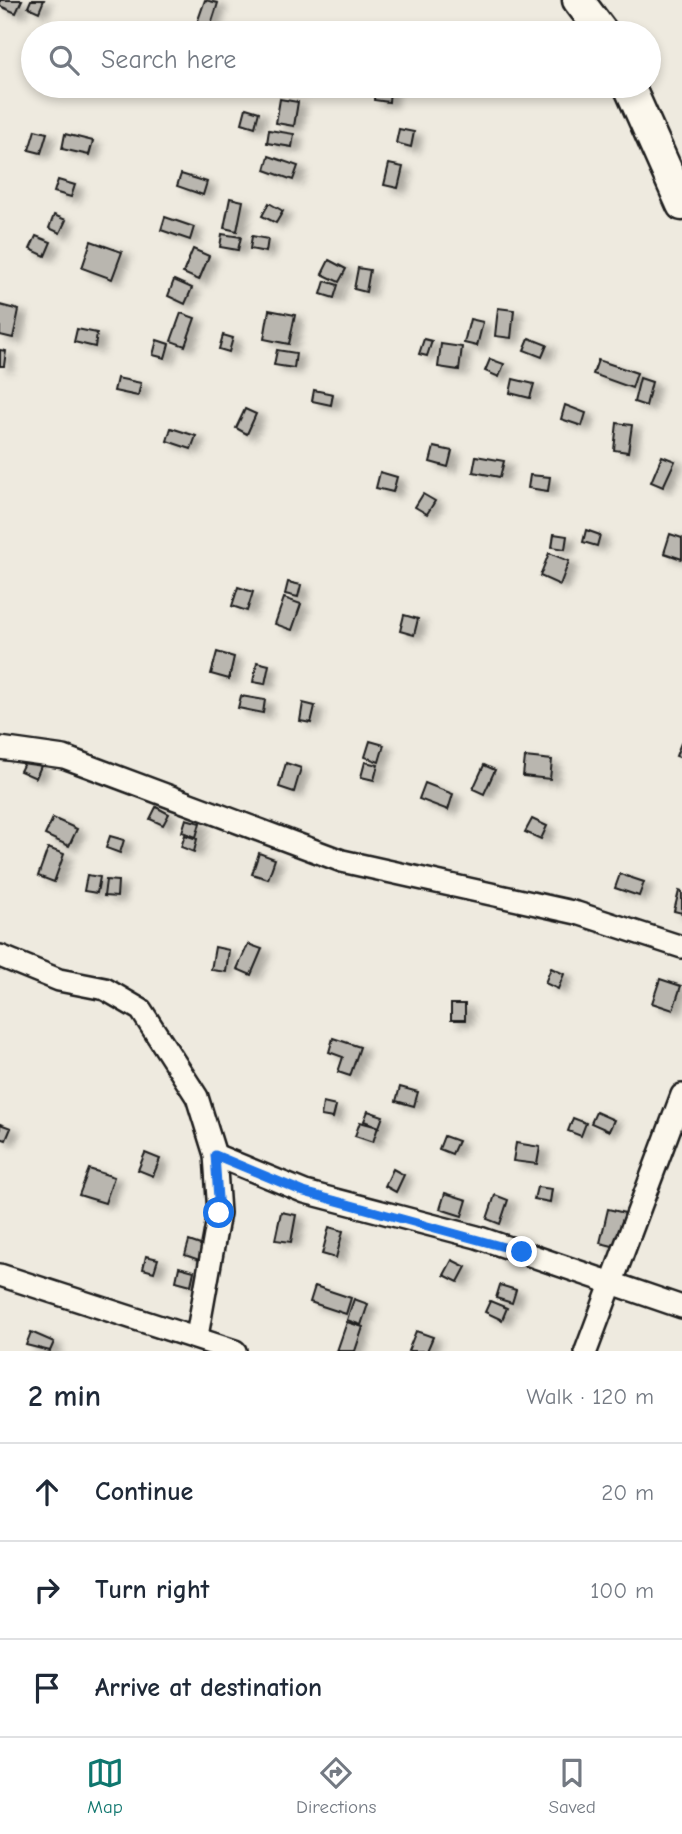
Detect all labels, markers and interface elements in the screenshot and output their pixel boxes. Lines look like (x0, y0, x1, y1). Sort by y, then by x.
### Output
search box (21, 21, 661, 98)
icon: search (45, 41, 83, 79)
text: Search here (101, 45, 236, 75)
route start (203, 1197, 234, 1228)
route end (506, 1236, 537, 1267)
text: 2 min (28, 1379, 101, 1414)
text: Walk · 120 m (526, 1383, 654, 1410)
icon: ahead (28, 1473, 66, 1511)
text: Continue (95, 1477, 193, 1507)
text: 20 m (601, 1479, 654, 1506)
icon: right (28, 1571, 66, 1609)
text: Turn right (95, 1575, 209, 1605)
text: 100 m (590, 1577, 654, 1604)
icon: arrive (28, 1669, 66, 1707)
text: Arrive at destination (95, 1673, 322, 1703)
tab: Map (86, 1754, 124, 1818)
tab: Directions (296, 1754, 376, 1818)
tab: Saved (549, 1754, 596, 1818)

